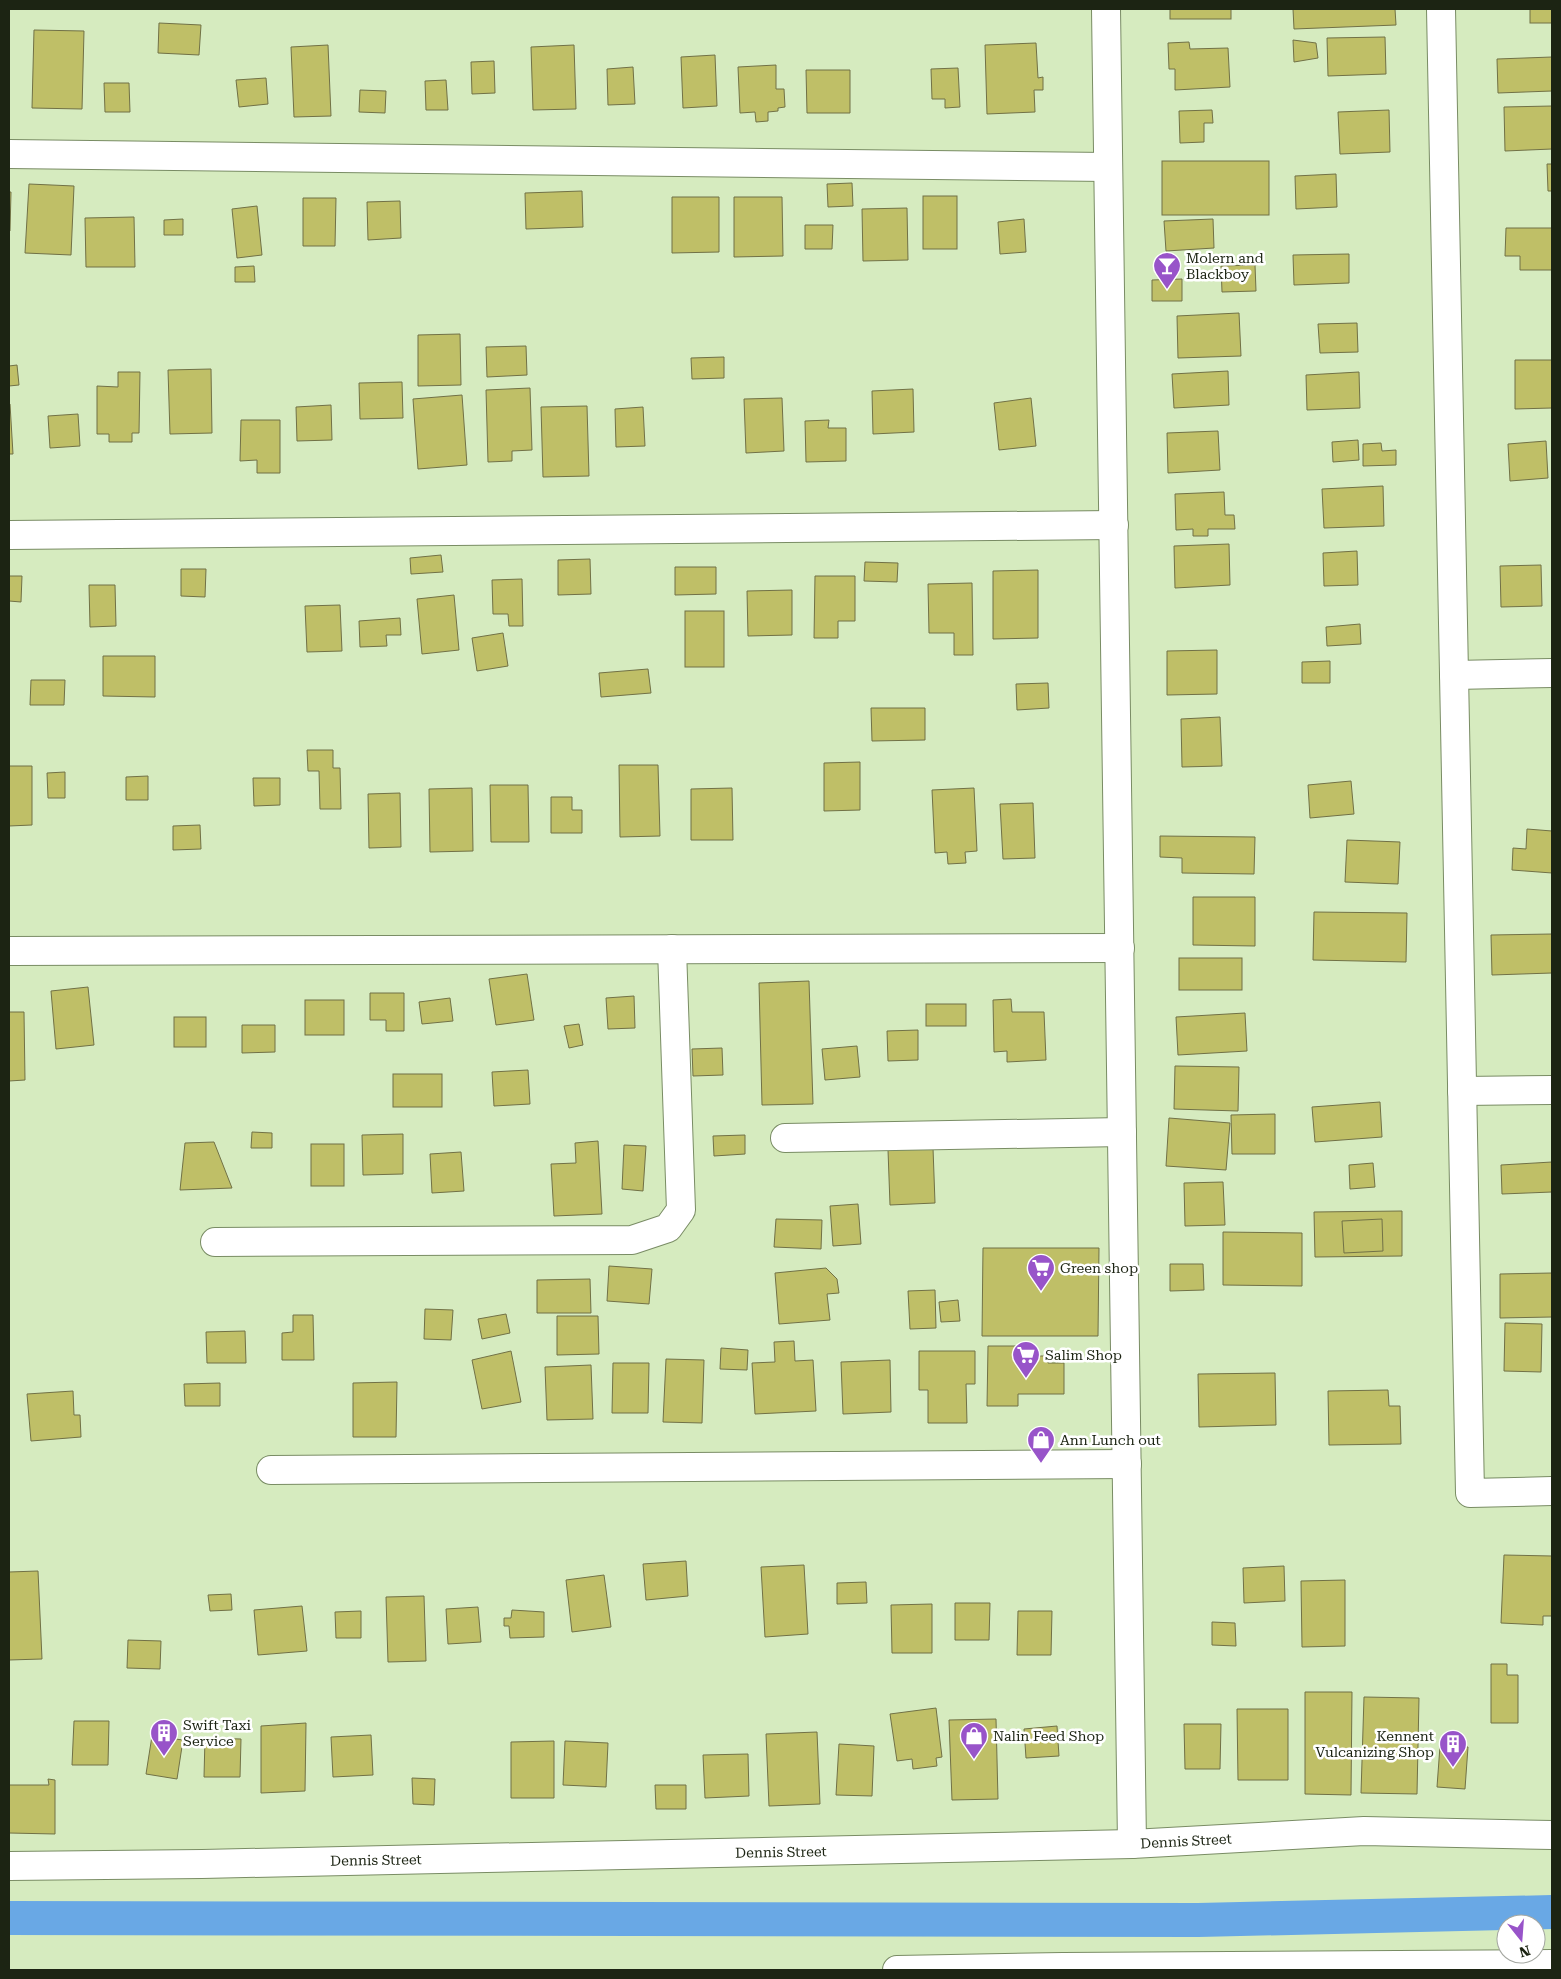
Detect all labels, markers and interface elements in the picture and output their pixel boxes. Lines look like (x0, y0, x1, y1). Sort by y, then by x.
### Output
place label: Molern and Blackboy (1186, 250, 1264, 282)
bar icon: Molern and Blackboy (1152, 251, 1182, 290)
supermarket icon: Green shop (1026, 1253, 1056, 1292)
place label: Green shop (1060, 1260, 1138, 1276)
supermarket icon: Salim Shop (1011, 1340, 1041, 1379)
place label: Salim Shop (1045, 1347, 1122, 1363)
shop icon: Ann Lunch out (1026, 1425, 1056, 1464)
place label: Ann Lunch out (1060, 1432, 1161, 1448)
place label: Swift Taxi Service (183, 1717, 252, 1749)
building icon: Swift Taxi Service (149, 1718, 179, 1757)
shop icon: Nalin Feed Shop (959, 1721, 989, 1760)
place label: Nalin Feed Shop (993, 1728, 1104, 1744)
place label: Kennent Vulcanizing Shop (1316, 1728, 1434, 1760)
building icon: Kennent Vulcanizing Shop (1438, 1729, 1468, 1768)
street label: Dennis Street (1140, 1831, 1232, 1851)
street label: Dennis Street (735, 1843, 827, 1861)
street label: Dennis Street (330, 1851, 422, 1869)
north arrow (1496, 1914, 1546, 1964)
text: N (1517, 1942, 1532, 1961)

